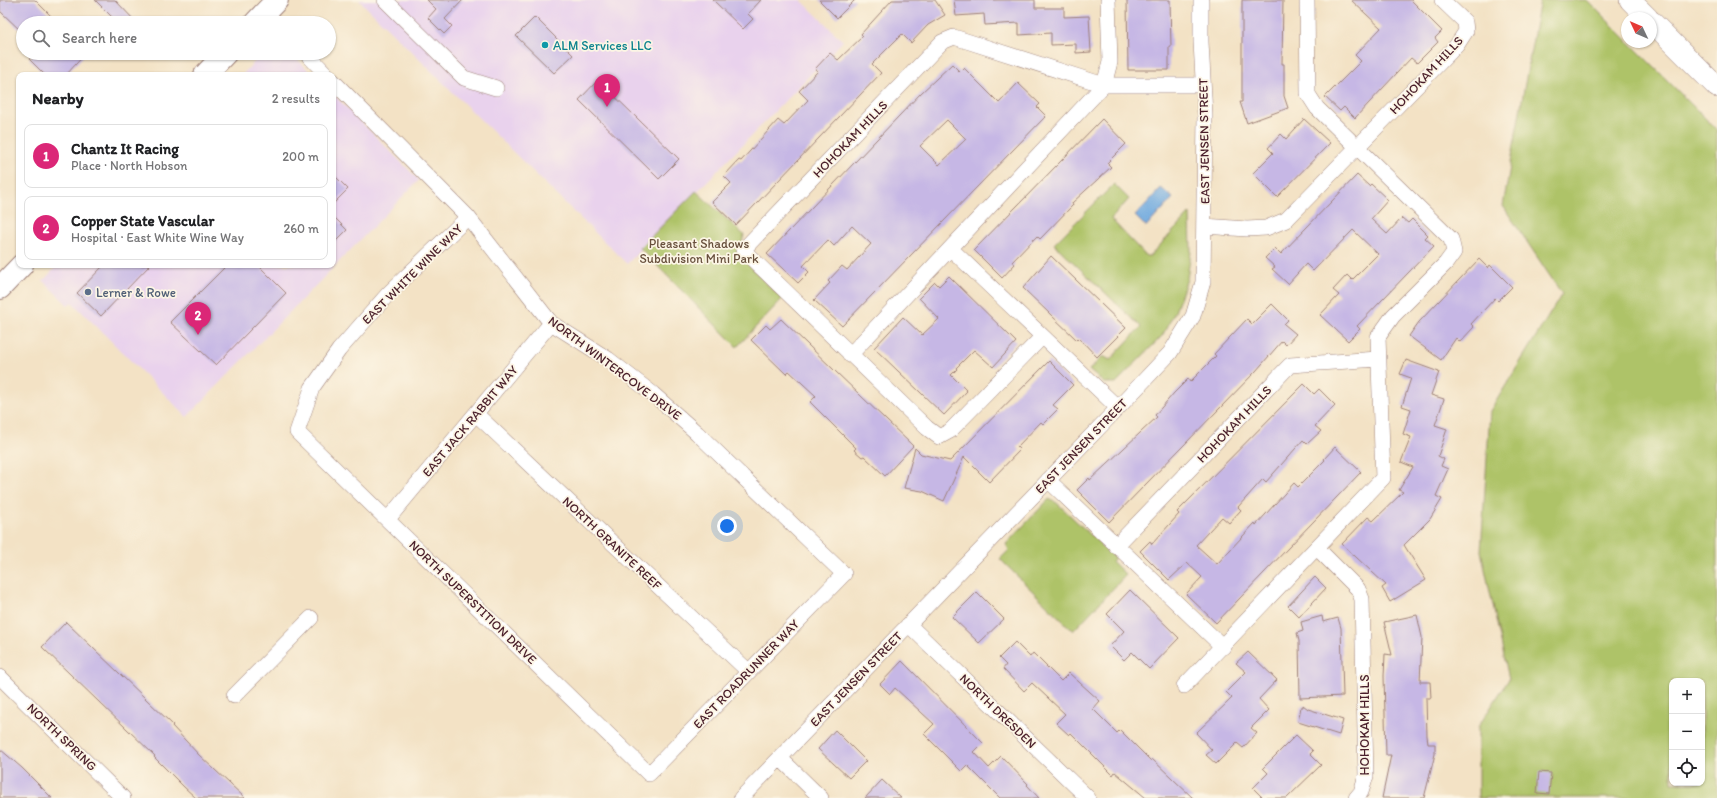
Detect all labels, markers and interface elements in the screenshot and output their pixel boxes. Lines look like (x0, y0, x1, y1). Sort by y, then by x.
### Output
north arrow (1621, 12, 1657, 48)
search box (16, 16, 336, 60)
icon: search (30, 27, 52, 49)
text: Search here (62, 29, 137, 47)
street label: HOHOKAM HILLS (1386, 33, 1466, 117)
place label: ALM Services LLC (553, 38, 652, 53)
marker: ALM Services LLC (540, 40, 550, 50)
pin: 1 (594, 74, 620, 107)
street label: EAST JENSEN STREET (1195, 77, 1213, 204)
text: Nearby (32, 88, 84, 108)
text: 2 results (272, 91, 320, 106)
street label: HOHOKAM HILLS (810, 98, 890, 180)
text: Chantz It Racing (71, 140, 179, 158)
text: 1 (43, 149, 49, 164)
text: 200 m (282, 149, 319, 164)
text: Place · North Hobson (71, 158, 187, 173)
text: Copper State Vascular (71, 212, 214, 230)
street label: EAST WHITE WINE WAY (359, 220, 466, 327)
text: 2 (43, 221, 49, 236)
text: 260 m (283, 221, 319, 236)
text: Hospital · East White Wine Way (71, 230, 244, 245)
park label: Pleasant Shadows Subdivision Mini Park (639, 236, 759, 266)
place label: Lerner & Rowe (96, 285, 176, 300)
marker: Lerner & Rowe (83, 287, 93, 297)
pin: 2 (185, 302, 211, 335)
street label: NORTH WINTERCOVE DRIVE (545, 313, 685, 423)
street label: EAST JACK RABBIT WAY (419, 362, 521, 480)
street label: HOHOKAM HILLS (1194, 383, 1274, 465)
street label: EAST JENSEN STREET (1032, 395, 1131, 497)
street label: NORTH GRANITE REEF (560, 493, 665, 593)
your location (717, 516, 737, 536)
street label: NORTH SUPERSTITION DRIVE (406, 537, 540, 667)
street label: EAST ROADRUNNER WAY (690, 616, 802, 732)
street label: EAST JENSEN STREET (807, 628, 906, 730)
street label: NORTH DRESDEN (957, 671, 1039, 751)
street label: HOHOKAM HILLS (1357, 675, 1372, 775)
map controls (1669, 678, 1705, 786)
button: + (1669, 678, 1705, 714)
street label: NORTH SPRING (24, 700, 100, 774)
button: − (1669, 714, 1705, 750)
button: locate (1669, 750, 1705, 786)

